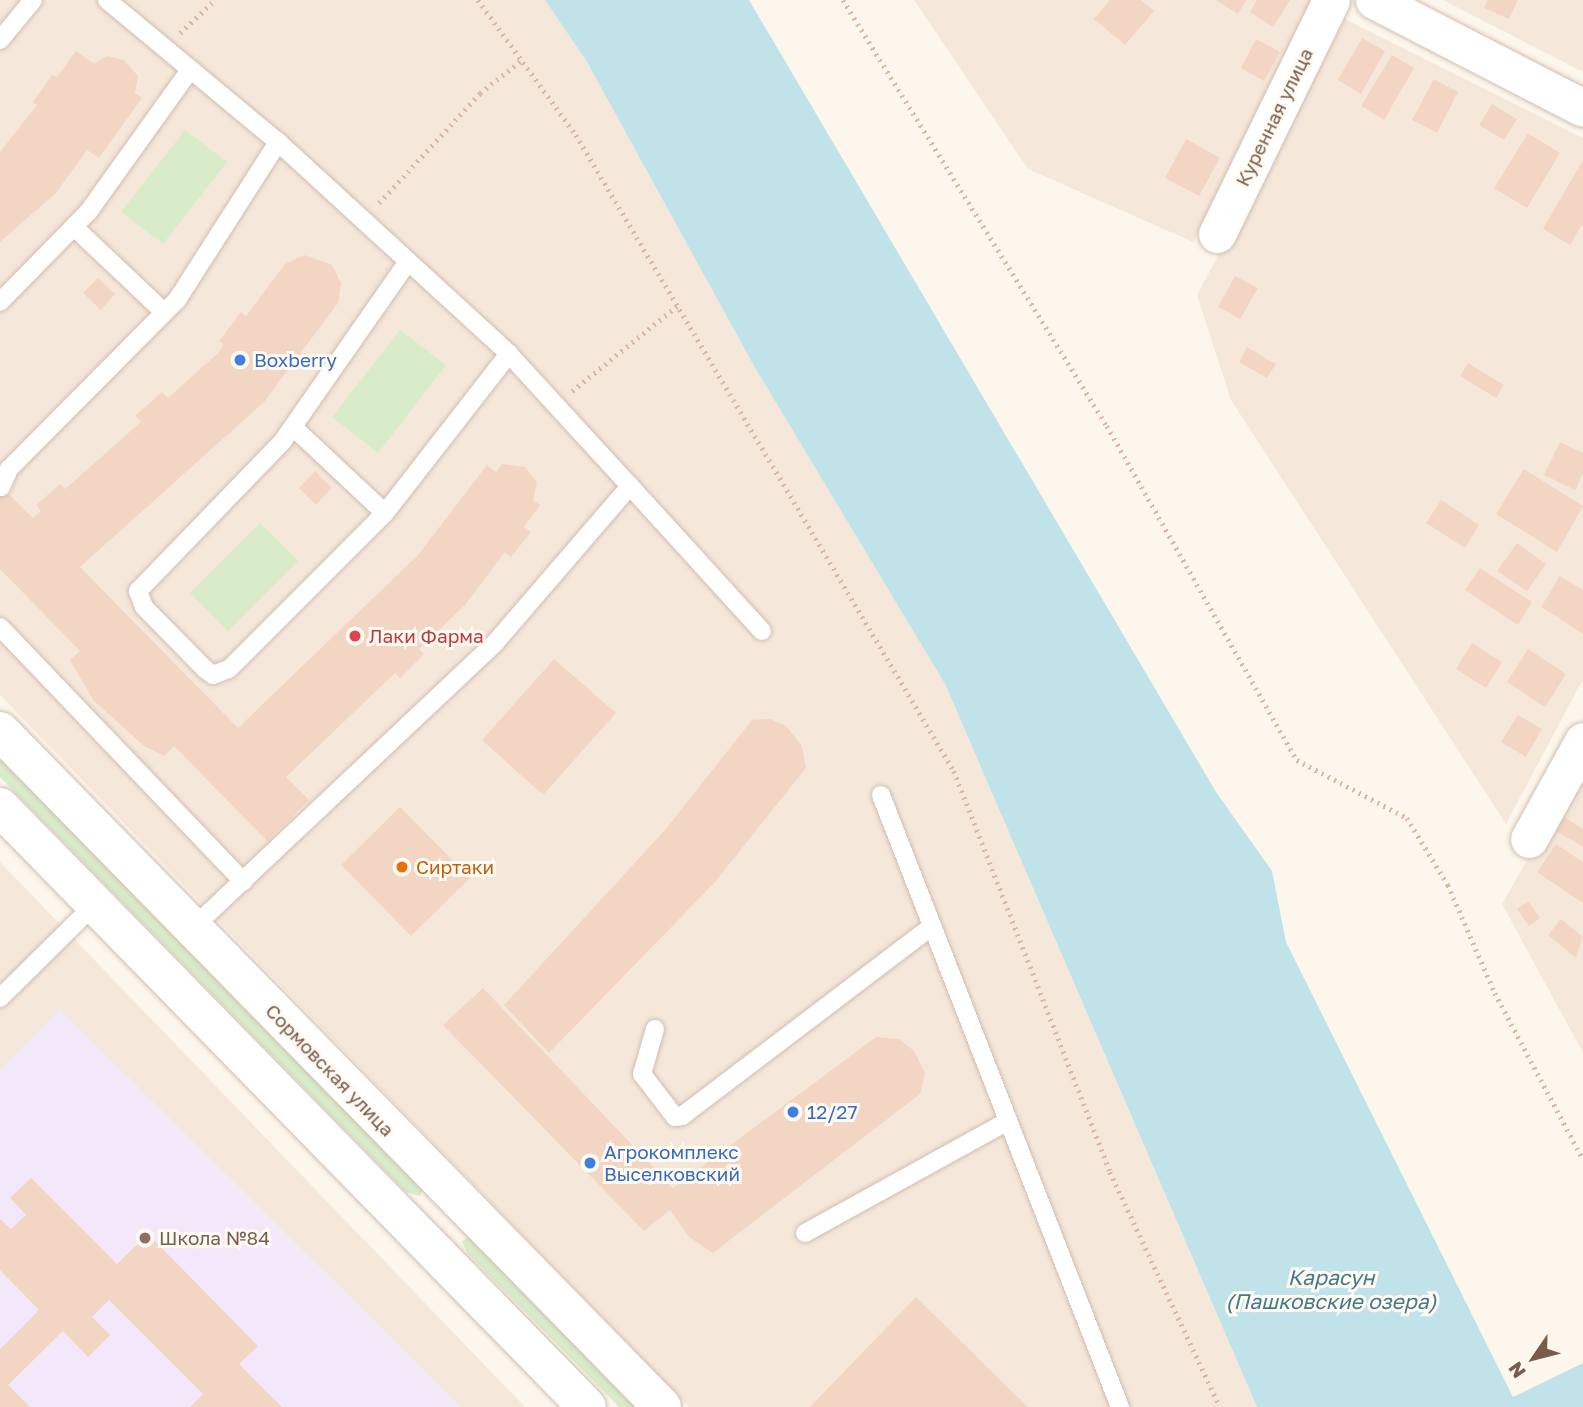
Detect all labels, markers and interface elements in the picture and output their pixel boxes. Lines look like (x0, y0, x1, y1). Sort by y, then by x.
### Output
street label: Куренная улица (1231, 44, 1317, 190)
place label: Boxberry (254, 349, 337, 371)
marker: Boxberry (232, 352, 248, 368)
place label: Лаки Фарма (369, 625, 484, 647)
marker: Лаки Фарма (347, 628, 363, 644)
place label: Сиртаки (416, 856, 494, 878)
marker: Сиртаки (394, 859, 410, 875)
street label: Сормовская улица (261, 999, 399, 1141)
place label: 12/27 (807, 1101, 857, 1123)
marker: 12/27 (785, 1104, 801, 1120)
place label: Агрокомплекс Выселковский (604, 1141, 740, 1185)
marker: Агрокомплекс Выселковский (582, 1155, 598, 1171)
place label: Школа №84 (159, 1227, 270, 1249)
marker: Школа №84 (137, 1230, 153, 1246)
water label: Карасун (Пашковские озера) (1225, 1264, 1437, 1314)
north arrow (1499, 1323, 1569, 1393)
text: N (1503, 1358, 1530, 1383)

